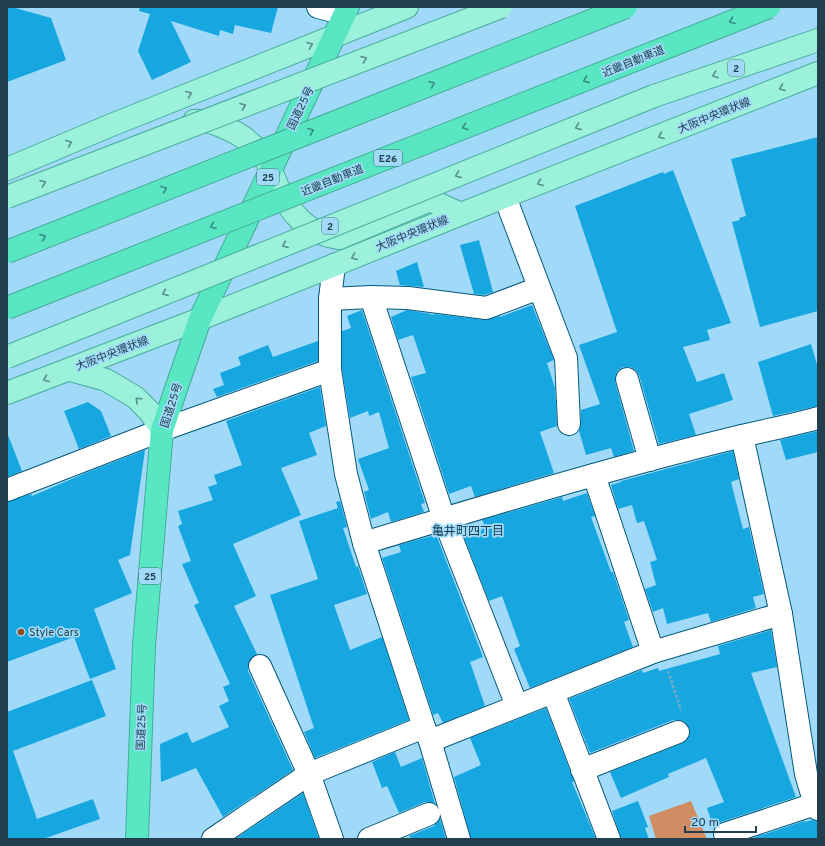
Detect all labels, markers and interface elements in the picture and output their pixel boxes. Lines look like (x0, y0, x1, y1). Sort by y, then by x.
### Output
one-way arrow (729, 17, 736, 25)
one-way arrow (306, 42, 313, 50)
street label: 近畿自動車道 (600, 43, 667, 81)
one-way arrow (361, 56, 368, 64)
road number: 2 (728, 60, 744, 76)
one-way arrow (711, 71, 718, 79)
one-way arrow (582, 75, 589, 83)
one-way arrow (428, 80, 435, 88)
one-way arrow (778, 83, 785, 91)
street label: 国道25号 (284, 84, 317, 132)
one-way arrow (185, 91, 193, 99)
street label: 大阪中央環状線 (676, 95, 753, 137)
one-way arrow (240, 103, 247, 111)
one-way arrow (575, 122, 582, 130)
one-way arrow (461, 123, 468, 131)
one-way arrow (308, 128, 315, 136)
one-way arrow (657, 131, 664, 139)
one-way arrow (65, 140, 72, 148)
road number: E26 (374, 150, 402, 166)
street label: 近畿自動車道 (299, 162, 366, 200)
road number: 25 (257, 169, 279, 185)
one-way arrow (454, 170, 462, 178)
one-way arrow (536, 179, 543, 187)
one-way arrow (40, 180, 47, 188)
one-way arrow (161, 186, 168, 194)
street label: 大阪中央環状線 (374, 213, 451, 255)
road number: 2 (322, 218, 338, 234)
one-way arrow (210, 222, 217, 230)
one-way arrow (40, 234, 47, 242)
one-way arrow (282, 240, 289, 248)
one-way arrow (350, 252, 357, 260)
one-way arrow (161, 289, 168, 297)
street label: 大阪中央環状線 (74, 334, 151, 374)
one-way arrow (42, 374, 49, 382)
street label: 国道25号 (158, 381, 186, 430)
one-way arrow (135, 397, 143, 405)
district label: 亀井町四丁目 (432, 524, 504, 540)
road number: 25 (139, 568, 161, 584)
place label: Style Cars (29, 626, 79, 640)
marker: Style Cars (16, 627, 26, 637)
street label: 国道25号 (134, 704, 150, 751)
scale bar (685, 808, 756, 834)
text: 20 m (691, 815, 719, 831)

